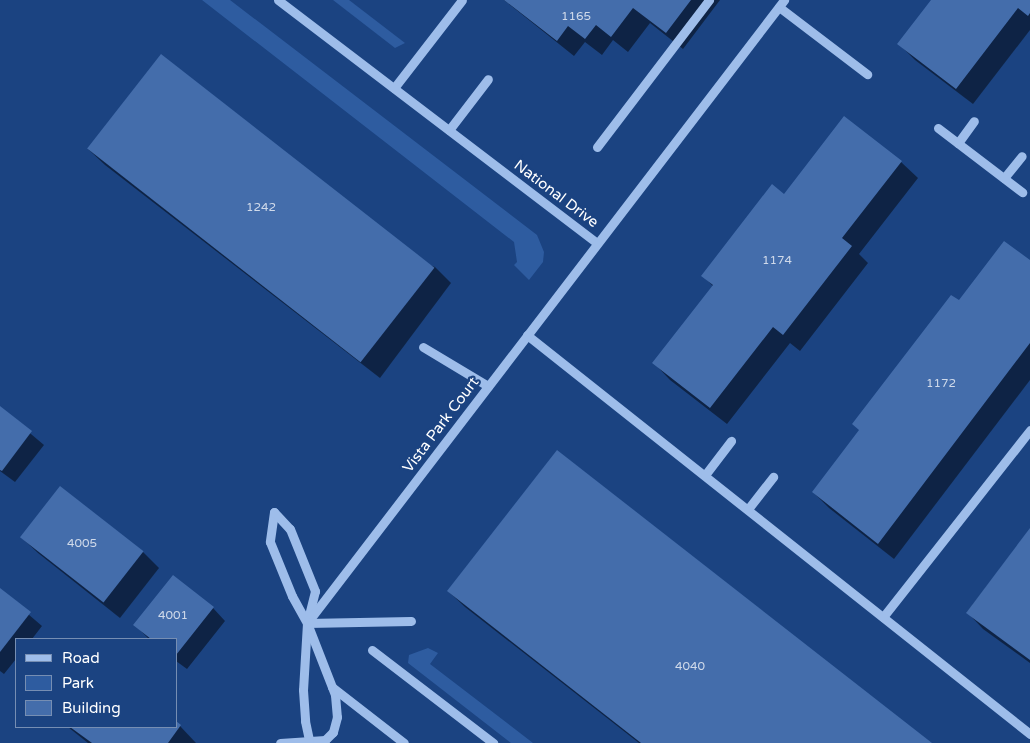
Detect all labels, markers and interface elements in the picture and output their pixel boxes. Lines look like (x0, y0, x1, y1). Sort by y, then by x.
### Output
house number: 1165 (561, 10, 591, 24)
street label: National Drive (510, 156, 602, 232)
house number: 1242 (246, 201, 276, 215)
house number: 1174 (762, 254, 792, 268)
street label: Vista Park Court (399, 374, 483, 476)
house number: 1172 (926, 377, 956, 391)
house number: 4005 (67, 537, 97, 551)
house number: 4001 (158, 609, 188, 623)
legend (15, 638, 178, 728)
text: Road (62, 649, 100, 667)
house number: 4040 (675, 660, 705, 674)
text: Park (62, 674, 94, 692)
text: Building (62, 699, 121, 717)

